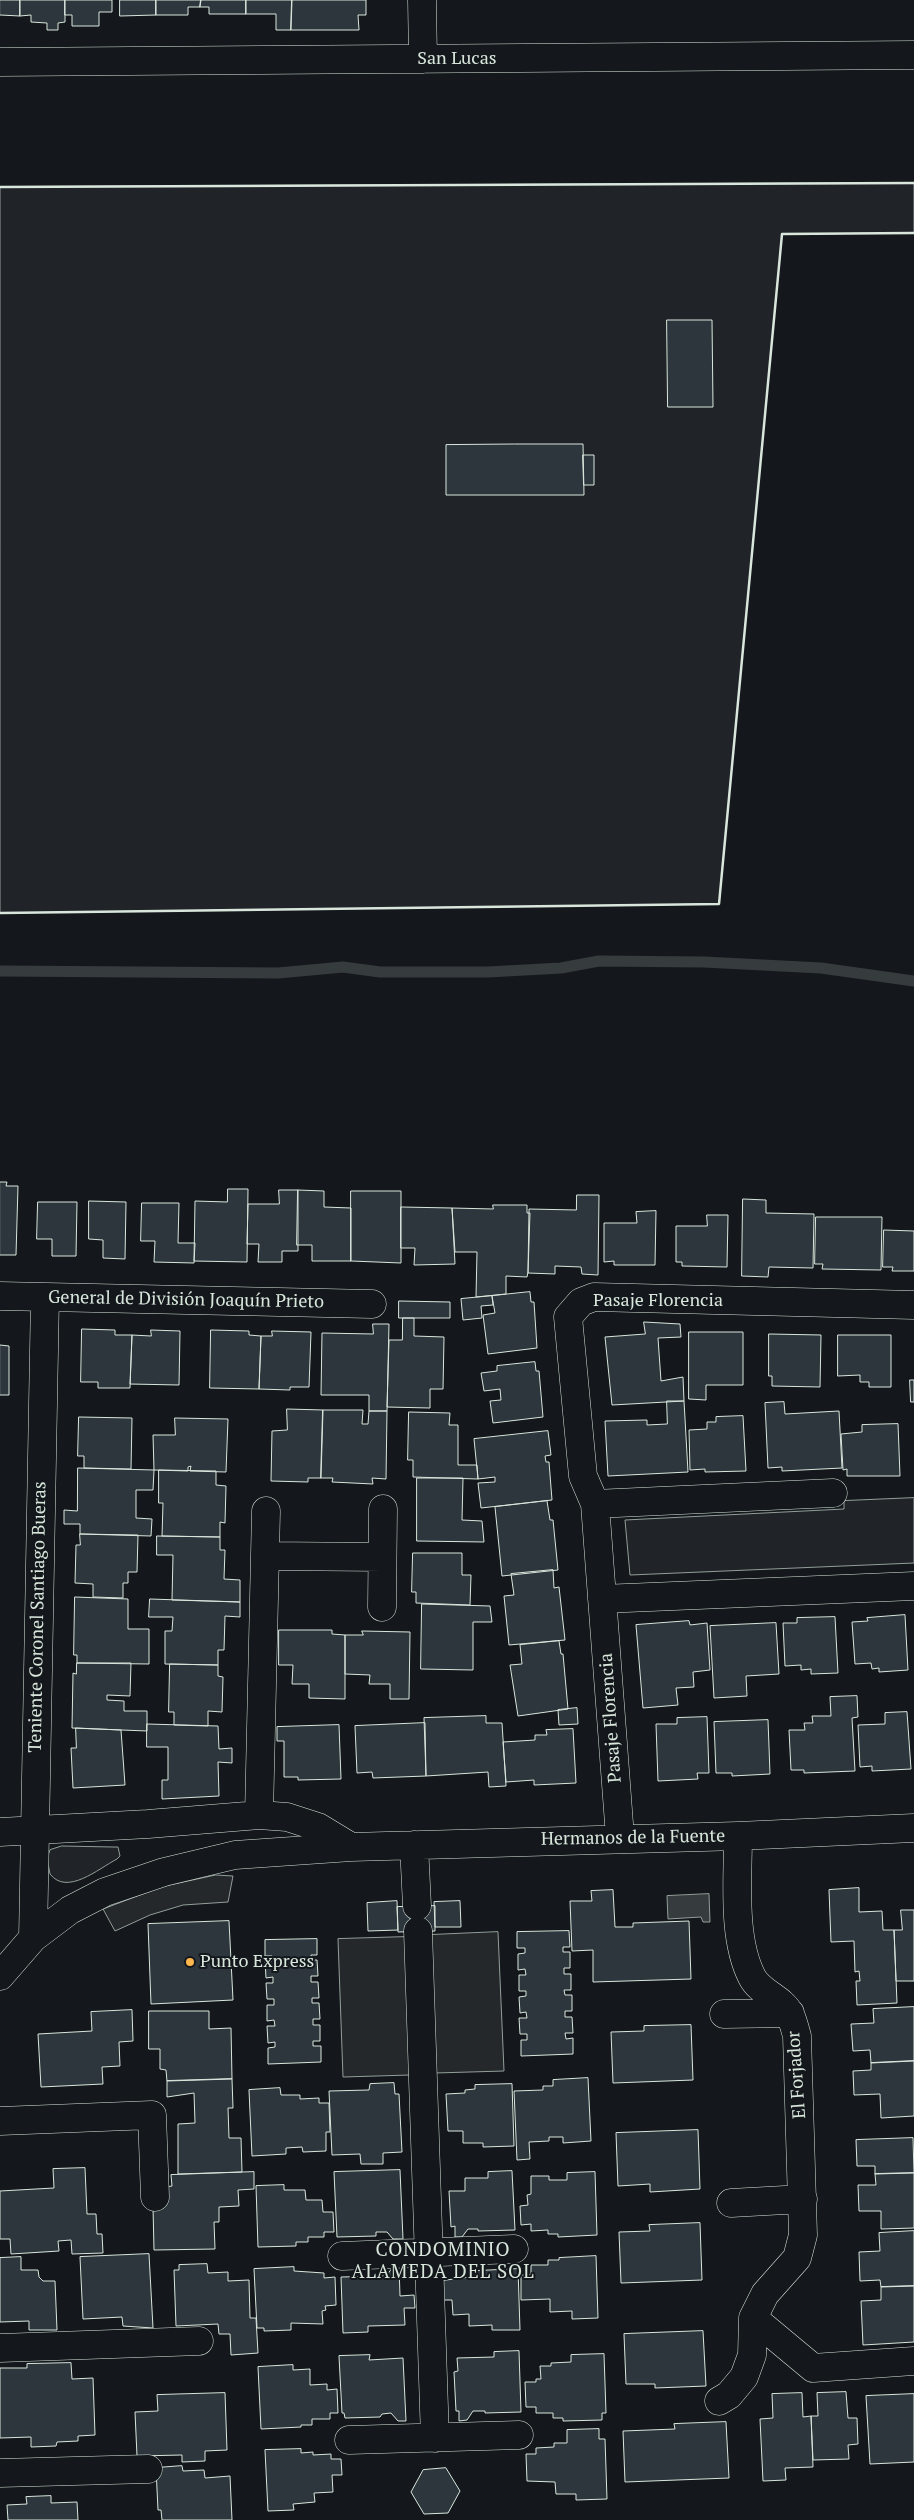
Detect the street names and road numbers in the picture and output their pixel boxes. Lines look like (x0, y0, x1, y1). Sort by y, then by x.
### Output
street label: San Lucas (417, 48, 497, 70)
street label: General de División Joaquín Prieto (48, 1287, 324, 1313)
street label: Pasaje Florencia (593, 1290, 723, 1312)
street label: Teniente Coronel Santiago Bueras (25, 1481, 51, 1753)
street label: Pasaje Florencia (596, 1652, 626, 1784)
street label: Hermanos de la Fuente (541, 1826, 725, 1850)
street label: El Forjador (783, 2030, 811, 2120)

